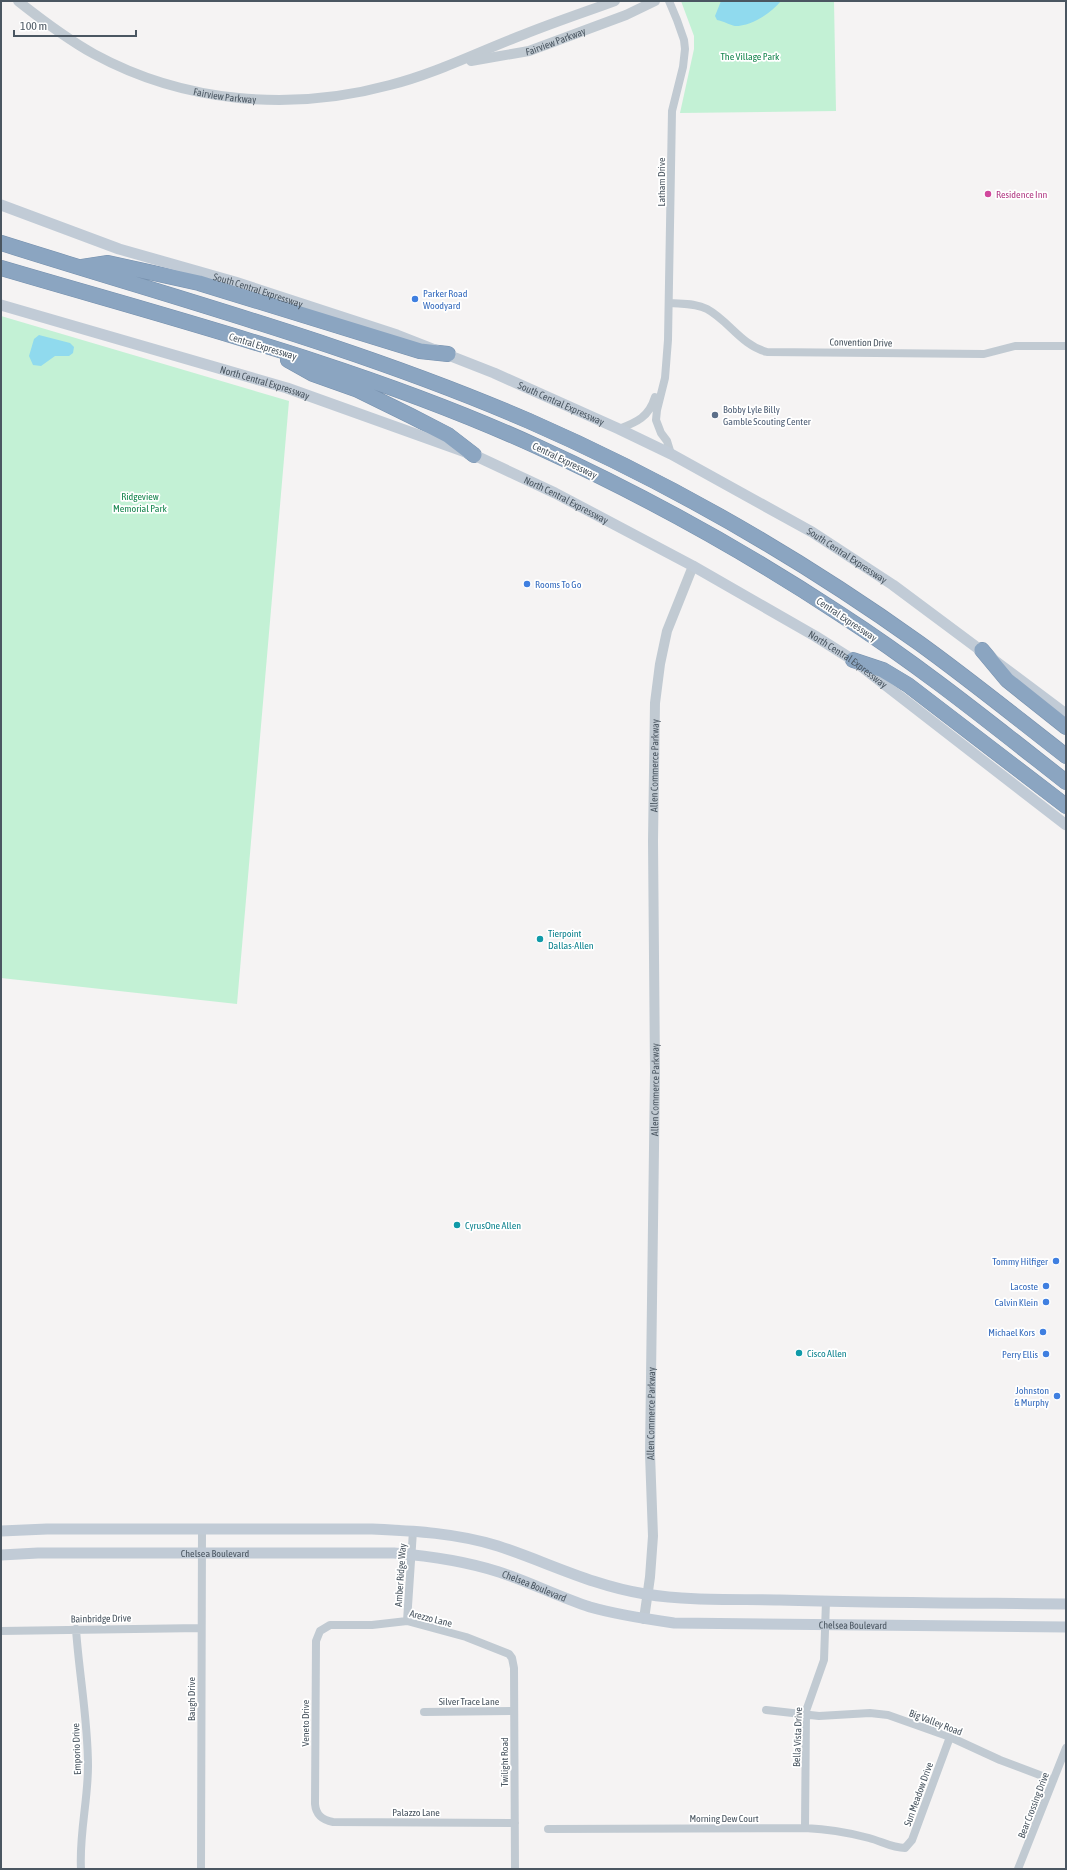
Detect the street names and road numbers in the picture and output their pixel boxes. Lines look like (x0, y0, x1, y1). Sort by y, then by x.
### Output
street label: Fairview Parkway (525, 25, 587, 58)
street label: Fairview Parkway (192, 86, 257, 105)
street label: Latham Drive (656, 157, 667, 206)
street label: South Central Expressway (212, 271, 304, 310)
street label: Central Expressway (228, 331, 298, 362)
street label: Convention Drive (829, 336, 893, 349)
street label: North Central Expressway (219, 364, 311, 402)
street label: South Central Expressway (516, 380, 606, 428)
street label: Central Expressway (531, 440, 599, 481)
street label: North Central Expressway (522, 474, 610, 526)
street label: South Central Expressway (805, 525, 889, 586)
street label: Central Expressway (814, 595, 879, 644)
street label: North Central Expressway (807, 629, 889, 690)
street label: Allen Commerce Parkway (648, 719, 661, 812)
street label: Allen Commerce Parkway (649, 1043, 661, 1136)
street label: Allen Commerce Parkway (645, 1367, 657, 1460)
street label: Amber Ridge Way (393, 1543, 408, 1607)
street label: Chelsea Boulevard (181, 1548, 249, 1559)
street label: Chelsea Boulevard (501, 1568, 568, 1604)
street label: Arezzo Lane (408, 1608, 454, 1629)
street label: Bainbridge Drive (71, 1612, 132, 1625)
street label: Chelsea Boulevard (819, 1619, 887, 1631)
street label: Baugh Drive (186, 1676, 197, 1721)
street label: Silver Trace Lane (439, 1696, 500, 1707)
street label: Veneto Drive (300, 1699, 311, 1746)
street label: Bella Vista Drive (791, 1707, 804, 1767)
street label: Big Valley Road (908, 1707, 964, 1738)
street label: Emporio Drive (70, 1723, 83, 1775)
street label: Twilight Road (499, 1737, 510, 1787)
street label: Sun Meadow Drive (902, 1760, 935, 1828)
street label: Bear Crossing Drive (1016, 1770, 1051, 1840)
street label: Palazzo Lane (392, 1807, 440, 1818)
street label: Morning Dew Court (689, 1813, 759, 1824)

